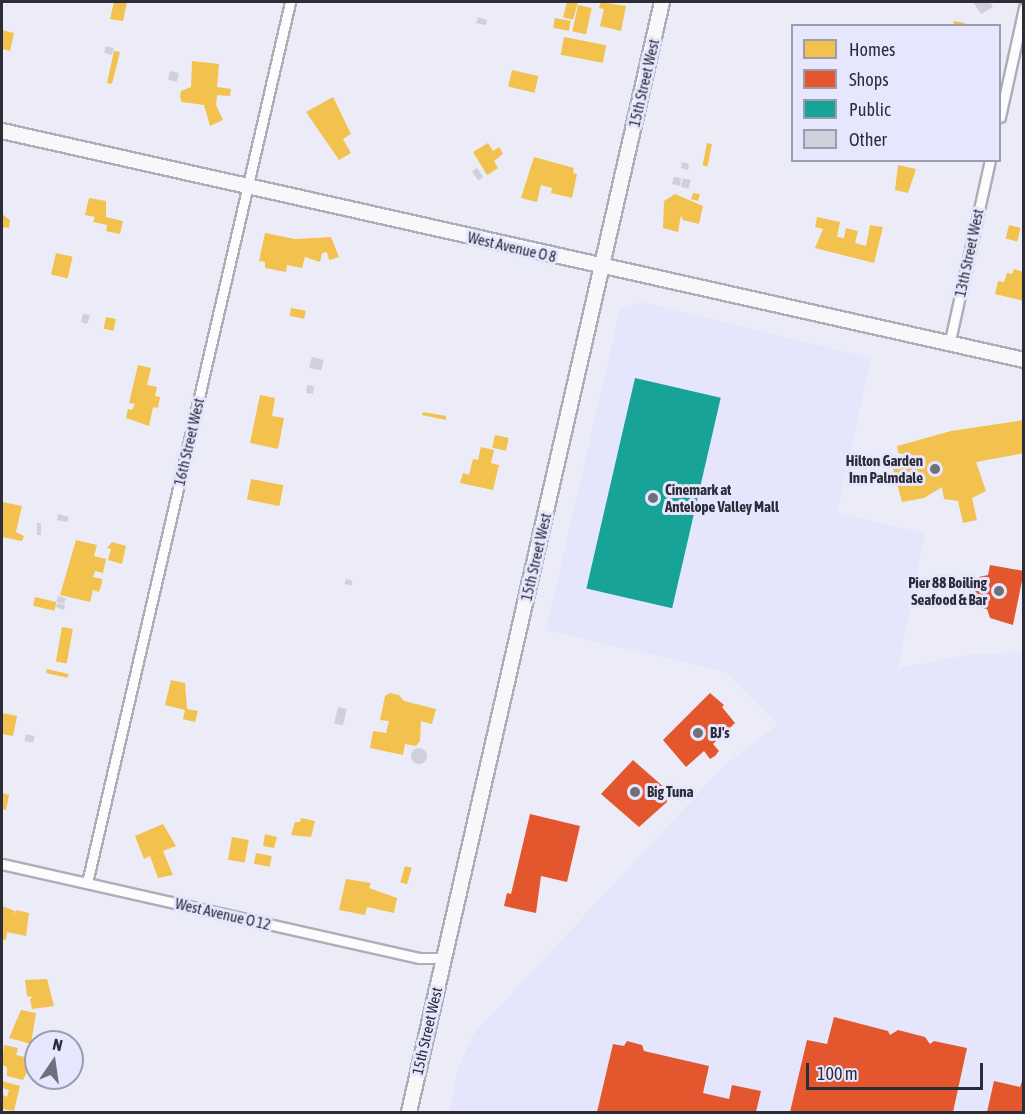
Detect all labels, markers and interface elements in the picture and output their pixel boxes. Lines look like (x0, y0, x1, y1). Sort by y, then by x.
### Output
legend (791, 24, 1001, 162)
street label: 15th Street West (625, 37, 663, 129)
text: Homes (849, 39, 895, 60)
text: Shops (849, 69, 889, 90)
text: Public (849, 99, 891, 120)
text: Other (849, 129, 887, 150)
street label: 13th Street West (951, 207, 987, 299)
street label: West Avenue O 8 (466, 228, 558, 266)
street label: 16th Street West (170, 396, 208, 488)
place label: Hilton Garden Inn Palmdale (846, 451, 923, 486)
marker: Hilton Garden Inn Palmdale (928, 462, 942, 476)
place label: Cinemark at Antelope Valley Mall (665, 480, 779, 515)
marker: Cinemark at Antelope Valley Mall (646, 491, 660, 505)
street label: 15th Street West (517, 511, 555, 603)
place label: Pier 88 Boiling Seafood & Bar (908, 573, 987, 608)
marker: Pier 88 Boiling Seafood & Bar (992, 584, 1006, 598)
place label: BJ's (710, 724, 730, 742)
marker: BJ's (691, 726, 705, 740)
place label: Big Tuna (647, 783, 693, 801)
marker: Big Tuna (628, 785, 642, 799)
street label: West Avenue O 12 (174, 894, 272, 934)
street label: 15th Street West (408, 985, 446, 1077)
north arrow (24, 1030, 84, 1090)
text: N (51, 1035, 64, 1054)
scale bar (809, 1051, 986, 1089)
text: 100 m (817, 1063, 858, 1084)

